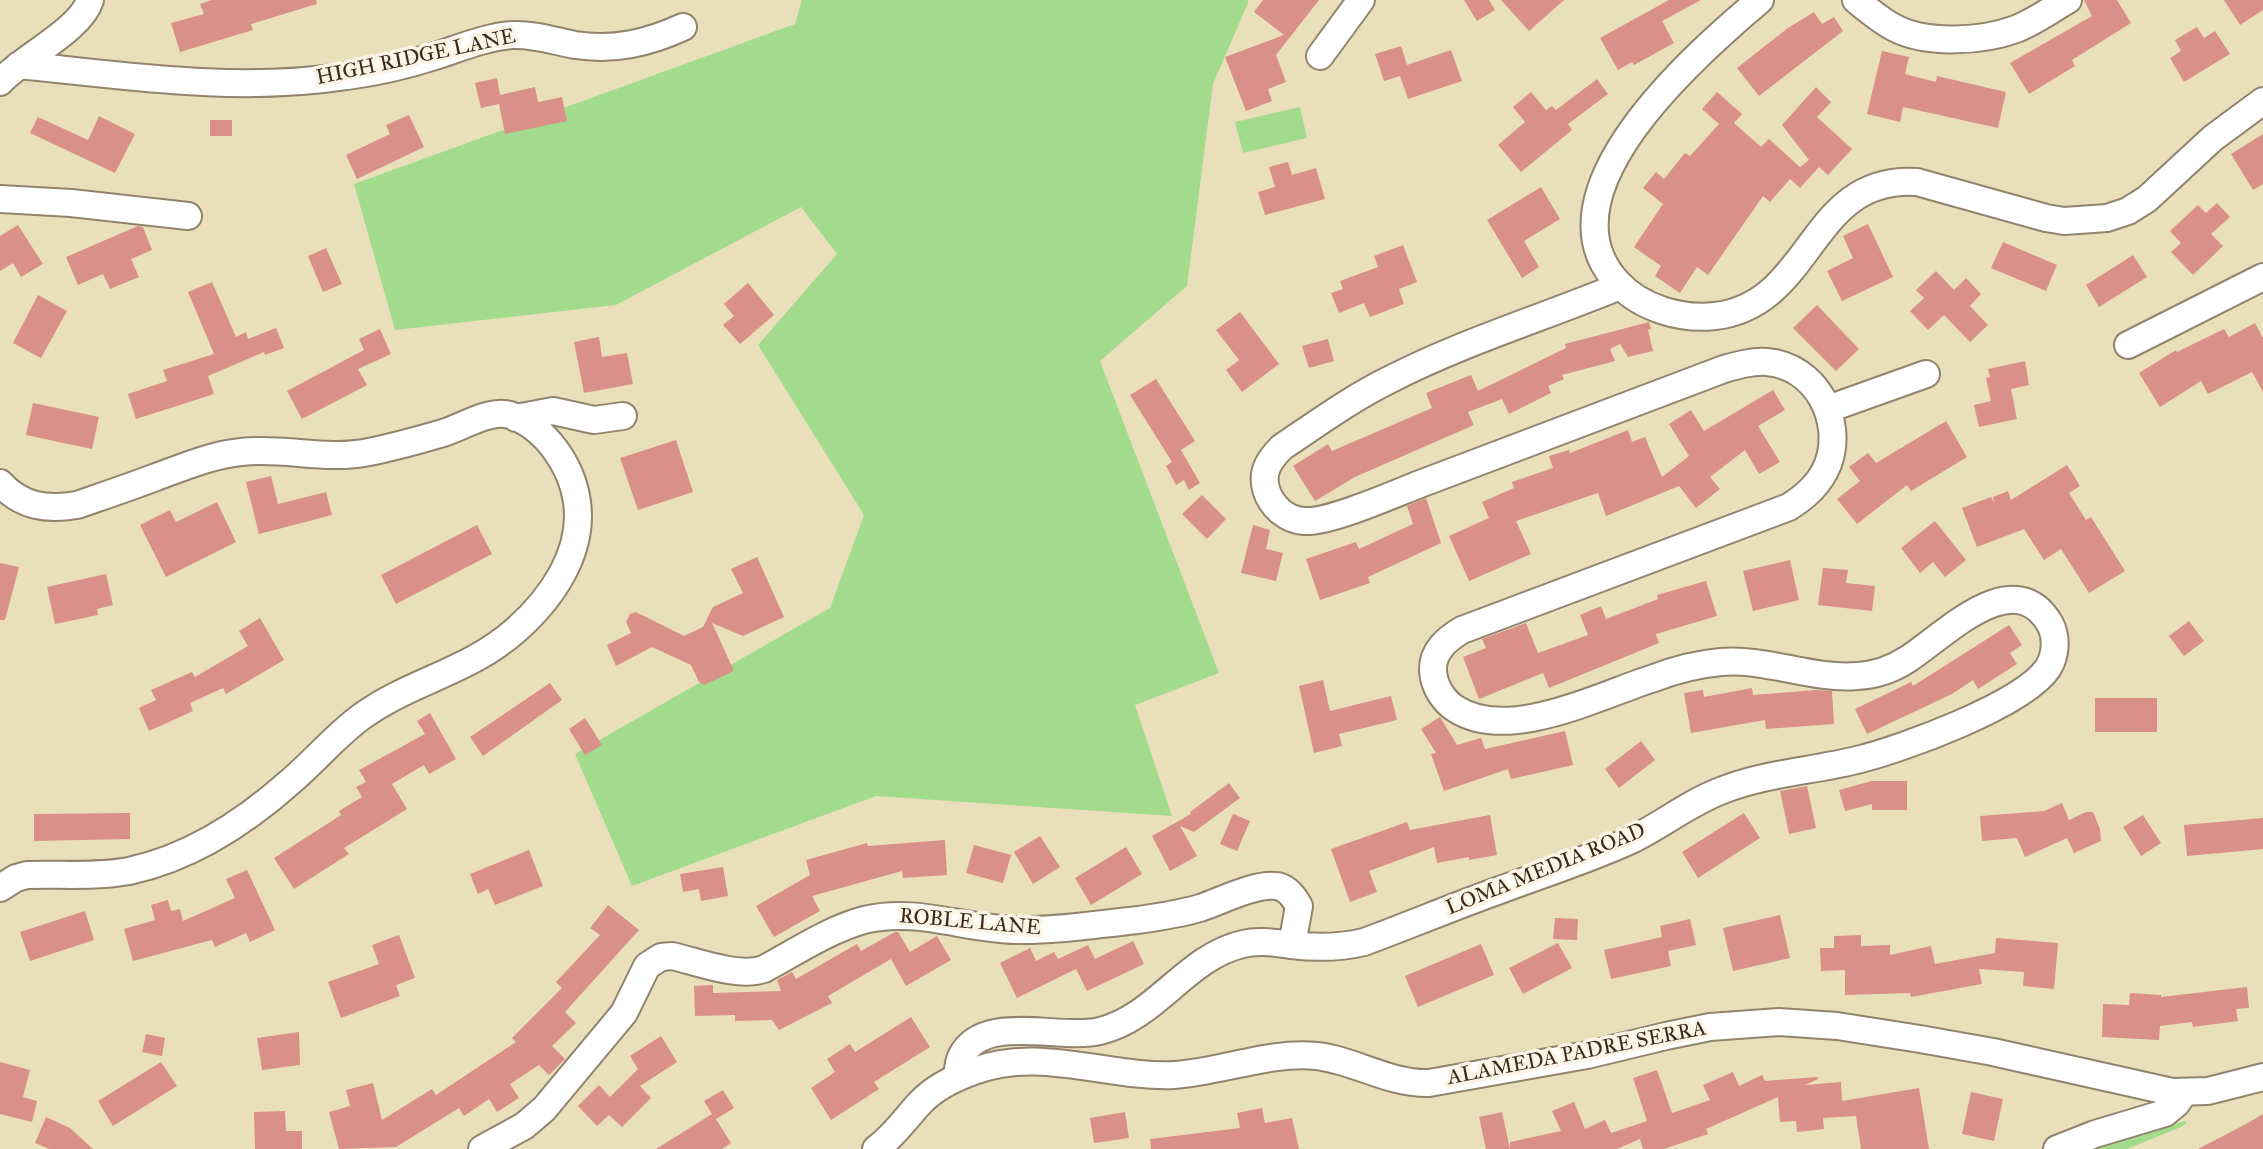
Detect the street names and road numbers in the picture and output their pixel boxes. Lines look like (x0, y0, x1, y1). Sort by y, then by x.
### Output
street label: HIGH RIDGE LANE (314, 25, 518, 91)
street label: LOMA MEDIA ROAD (1443, 818, 1649, 922)
street label: ROBLE LANE (898, 904, 1042, 942)
street label: ALAMEDA PADRE SERRA (1445, 1017, 1709, 1091)

